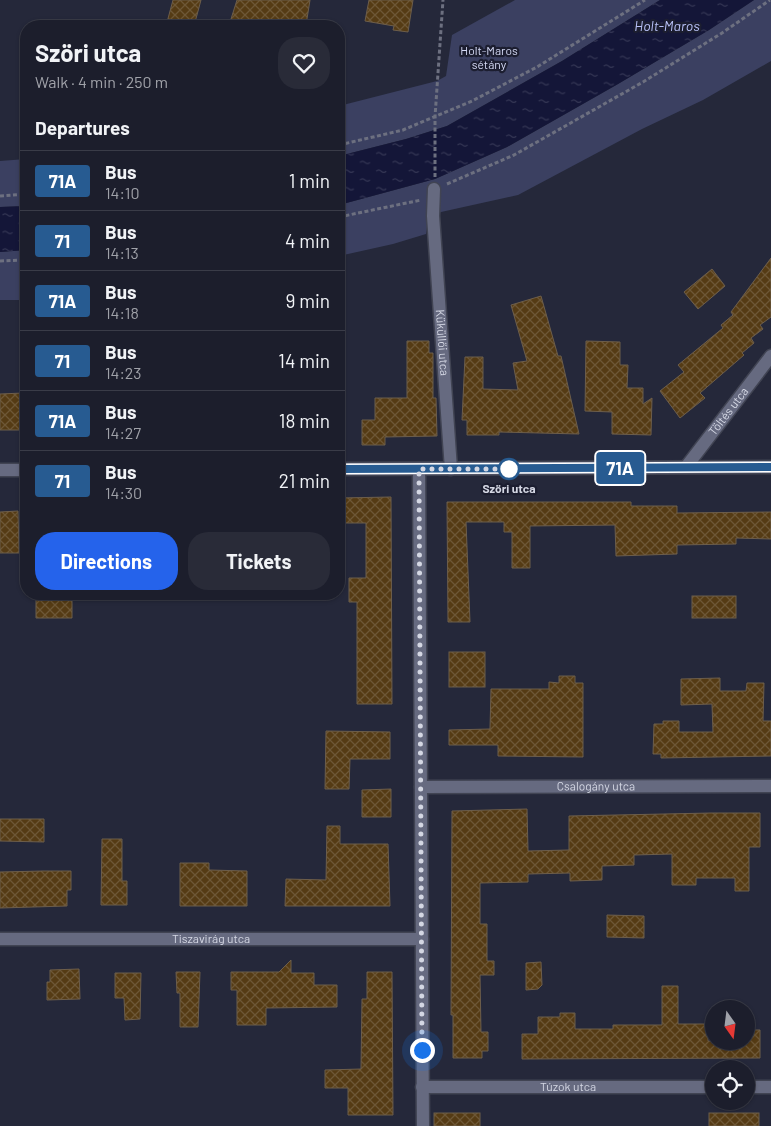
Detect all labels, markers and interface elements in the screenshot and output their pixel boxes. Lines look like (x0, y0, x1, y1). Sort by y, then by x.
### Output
water label: Holt-Maros (634, 17, 700, 34)
button: heart (278, 37, 330, 89)
text: Szöri utca (35, 38, 141, 67)
park label: Holt-Maros sétány (460, 43, 518, 71)
text: Walk · 4 min · 250 m (35, 72, 168, 91)
text: Departures (35, 116, 130, 139)
text: Bus (105, 160, 137, 183)
text: 1 min (289, 169, 330, 192)
text: 71A (49, 170, 76, 192)
text: 14:10 (105, 183, 139, 202)
text: Bus (105, 220, 137, 243)
text: 4 min (285, 229, 330, 252)
text: 71 (55, 230, 70, 252)
text: 14:13 (105, 243, 139, 262)
text: Bus (105, 280, 137, 303)
text: 9 min (286, 289, 330, 312)
text: 71A (49, 290, 76, 312)
text: 14:18 (105, 303, 139, 322)
street label: Küküllői utca (434, 309, 452, 376)
text: Bus (105, 340, 137, 363)
text: 14 min (278, 349, 330, 372)
text: 71 (55, 350, 70, 372)
text: 14:23 (105, 363, 142, 382)
street label: Töltés utca (705, 384, 751, 438)
text: Bus (105, 400, 137, 423)
text: 18 min (279, 409, 330, 432)
text: 71A (49, 410, 76, 432)
text: 14:27 (105, 423, 141, 442)
line badge: 71A (591, 452, 649, 484)
text: 71A (606, 457, 634, 479)
marker: Szöri utca (498, 458, 520, 480)
text: Bus (105, 460, 137, 483)
text: 21 min (279, 469, 330, 492)
text: 71 (55, 470, 70, 492)
place label: Szöri utca (482, 481, 536, 495)
text: 14:30 (105, 483, 142, 502)
button: Directions (35, 532, 178, 590)
button: Tickets (188, 532, 330, 590)
street label: Csalogány utca (557, 778, 635, 793)
street label: Tiszavirág utca (172, 931, 250, 945)
north arrow (705, 1000, 755, 1050)
map controls (705, 1000, 755, 1110)
your location (410, 1038, 435, 1063)
button: locate (705, 1060, 755, 1110)
street label: Túzok utca (540, 1079, 596, 1093)

